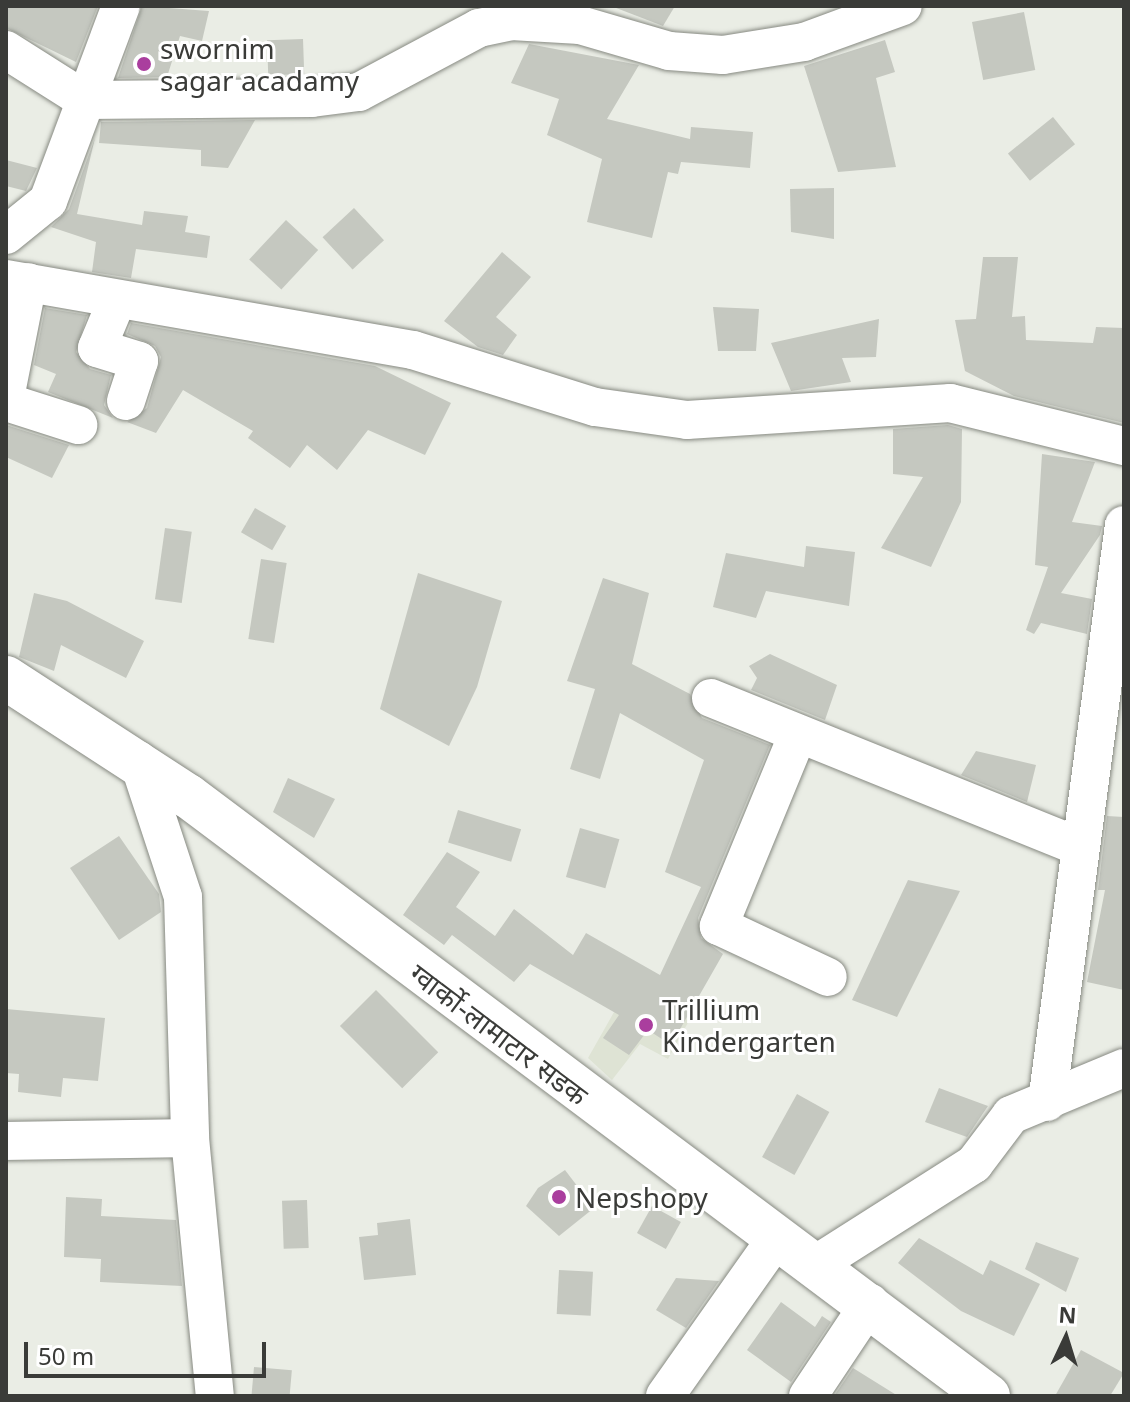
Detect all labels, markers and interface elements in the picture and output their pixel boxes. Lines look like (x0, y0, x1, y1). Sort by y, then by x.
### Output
place label: swornim sagar acadamy (160, 31, 359, 97)
marker: swornim sagar acadamy (135, 55, 153, 73)
street label: ग्वार्को-लामाटार सडक (403, 956, 595, 1112)
place label: Trillium Kindergarten (662, 992, 836, 1058)
marker: Trillium Kindergarten (637, 1016, 655, 1034)
place label: Nepshopy (575, 1180, 708, 1214)
marker: Nepshopy (550, 1188, 568, 1206)
north arrow (1026, 1298, 1106, 1378)
text: N (1058, 1298, 1078, 1330)
scale bar (28, 1326, 270, 1376)
text: 50 m (38, 1339, 94, 1372)

